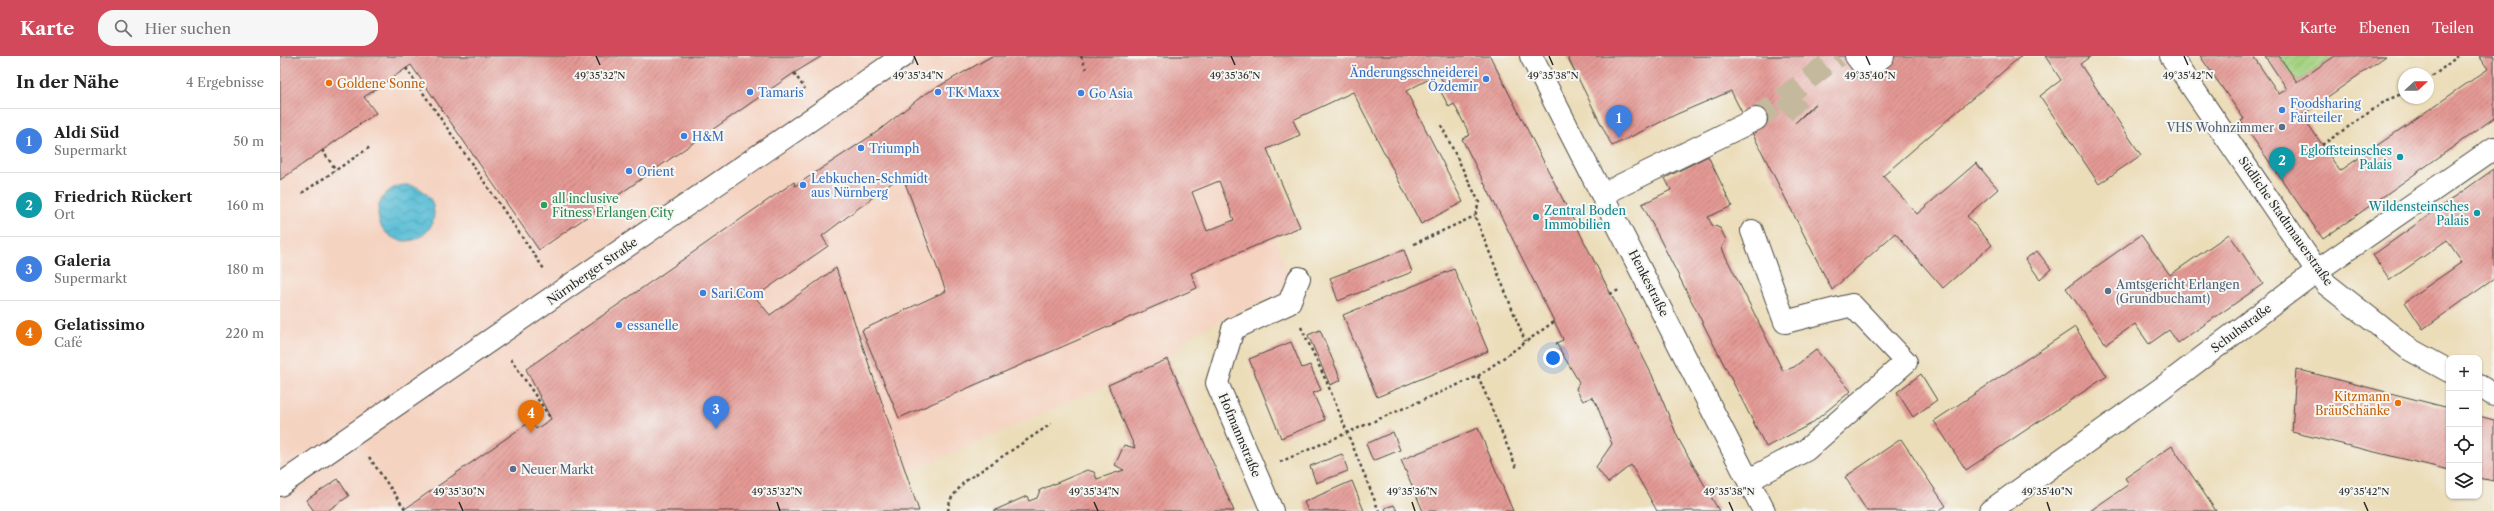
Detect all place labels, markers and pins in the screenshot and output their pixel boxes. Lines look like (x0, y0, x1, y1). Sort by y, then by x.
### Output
place label: Änderungsschneiderei Özdemir (1349, 64, 1478, 94)
marker: Änderungsschneiderei Özdemir (1481, 74, 1491, 84)
place label: Goldene Sonne (337, 76, 426, 91)
marker: Goldene Sonne (324, 78, 334, 88)
place label: Tamaris (758, 85, 804, 100)
place label: TK Maxx (946, 85, 1000, 100)
place label: Go Asia (1089, 86, 1134, 101)
marker: Tamaris (745, 87, 755, 97)
marker: TK Maxx (933, 87, 943, 97)
marker: Go Asia (1076, 88, 1086, 98)
place label: Foodsharing Fairteiler (2290, 96, 2362, 125)
pin: 1 (1606, 105, 1632, 138)
marker: Foodsharing Fairteiler (2277, 105, 2287, 115)
place label: VHS Wohnzimmer (2166, 120, 2274, 135)
marker: VHS Wohnzimmer (2277, 122, 2287, 132)
place label: H&M (692, 129, 724, 144)
marker: H&M (679, 131, 689, 141)
place label: Triumph (869, 141, 920, 156)
marker: Triumph (856, 143, 866, 153)
place label: Egloffsteinsches Palais (2300, 143, 2392, 172)
pin: 2 (2269, 147, 2295, 180)
marker: Egloffsteinsches Palais (2395, 152, 2405, 162)
place label: Orient (637, 164, 675, 179)
marker: Orient (624, 166, 634, 176)
place label: Lebkuchen-Schmidt aus Nürnberg (811, 171, 929, 200)
marker: Lebkuchen-Schmidt aus Nürnberg (798, 180, 808, 190)
place label: all inclusive Fitness Erlangen City (552, 191, 674, 220)
place label: Wildensteinsches Palais (2368, 199, 2469, 228)
marker: all inclusive Fitness Erlangen City (539, 200, 549, 210)
place label: Zentral Boden Immobilien (1544, 203, 1626, 232)
marker: Wildensteinsches Palais (2472, 208, 2482, 218)
marker: Zentral Boden Immobilien (1531, 212, 1541, 222)
place label: Amtsgericht Erlangen (Grundbuchamt) (2115, 277, 2240, 306)
place label: Sari.Com (711, 286, 764, 301)
marker: Amtsgericht Erlangen (Grundbuchamt) (2103, 286, 2113, 296)
marker: Sari.Com (698, 288, 708, 298)
place label: essanelle (627, 318, 679, 333)
marker: essanelle (614, 320, 624, 330)
place label: Kitzmann BräuSchänke (2315, 389, 2390, 418)
pin: 3 (703, 396, 729, 429)
marker: Kitzmann BräuSchänke (2393, 398, 2403, 408)
pin: 4 (518, 400, 544, 433)
place label: Neuer Markt (521, 462, 595, 477)
marker: Neuer Markt (508, 464, 518, 474)

